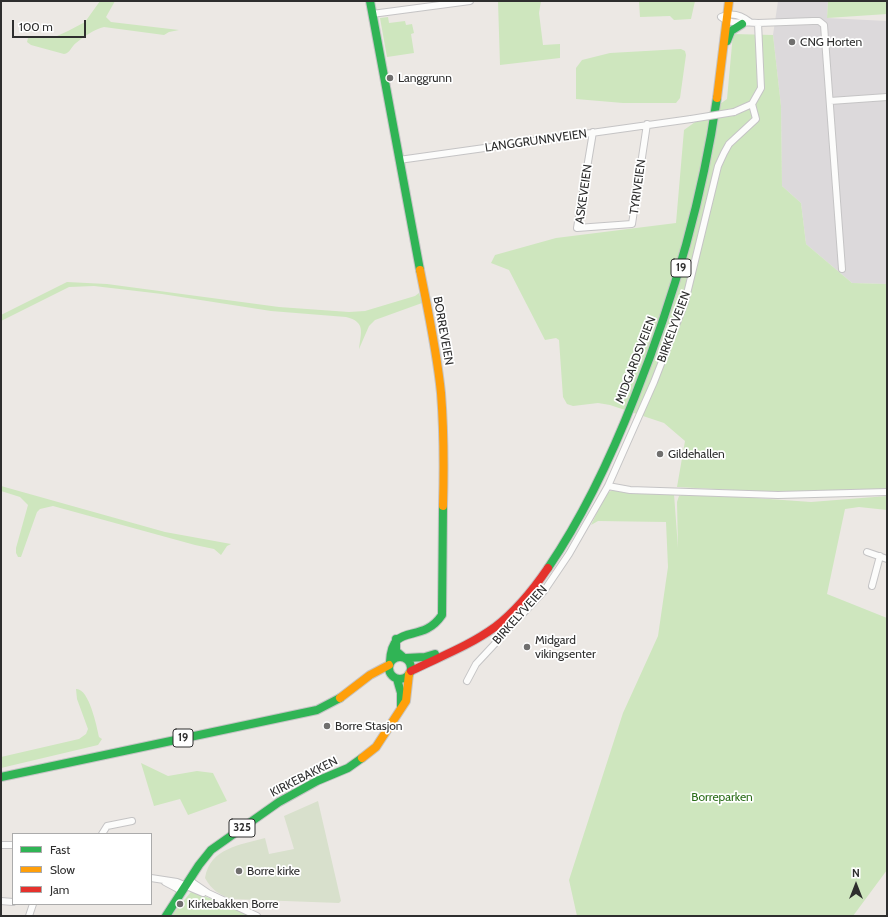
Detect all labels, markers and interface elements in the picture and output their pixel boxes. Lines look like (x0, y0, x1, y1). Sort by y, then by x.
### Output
scale bar (14, 12, 88, 38)
text: 100 m (19, 19, 53, 34)
place label: CNG Horten (800, 35, 862, 49)
marker: CNG Horten (787, 37, 797, 47)
place label: Langgrunn (398, 71, 452, 85)
marker: Langgrunn (385, 73, 395, 83)
street label: LANGGRUNNVEIEN (484, 127, 588, 155)
street label: TYRIVEIEN (627, 158, 649, 216)
street label: ASKEVEIEN (573, 163, 595, 225)
road number: 19 (671, 259, 691, 277)
street label: BIRKELYVEIEN (654, 289, 694, 365)
street label: BORREVEIEN (430, 295, 456, 367)
street label: MIDGARDSVEIEN (613, 314, 659, 406)
place label: Gildehallen (668, 447, 725, 461)
marker: Gildehallen (655, 449, 665, 459)
street label: BIRKELYVEIEN (490, 582, 550, 648)
place label: Midgard vikingsenter (535, 633, 596, 661)
marker: Midgard vikingsenter (522, 642, 532, 652)
place label: Borre Stasjon (335, 719, 402, 733)
marker: Borre Stasjon (322, 721, 332, 731)
road number: 19 (173, 729, 193, 747)
street label: KIRKEBAKKEN (268, 754, 340, 800)
park label: Borreparken (691, 790, 753, 804)
road number: 325 (229, 819, 255, 837)
legend (12, 833, 152, 905)
text: Fast (50, 842, 70, 857)
text: Slow (50, 862, 75, 877)
place label: Borre kirke (247, 864, 300, 878)
north arrow (836, 865, 876, 905)
marker: Borre kirke (234, 866, 244, 876)
text: N (852, 866, 860, 880)
text: Jam (50, 882, 69, 897)
place label: Kirkebakken Borre (188, 897, 278, 911)
marker: Kirkebakken Borre (175, 899, 185, 909)

